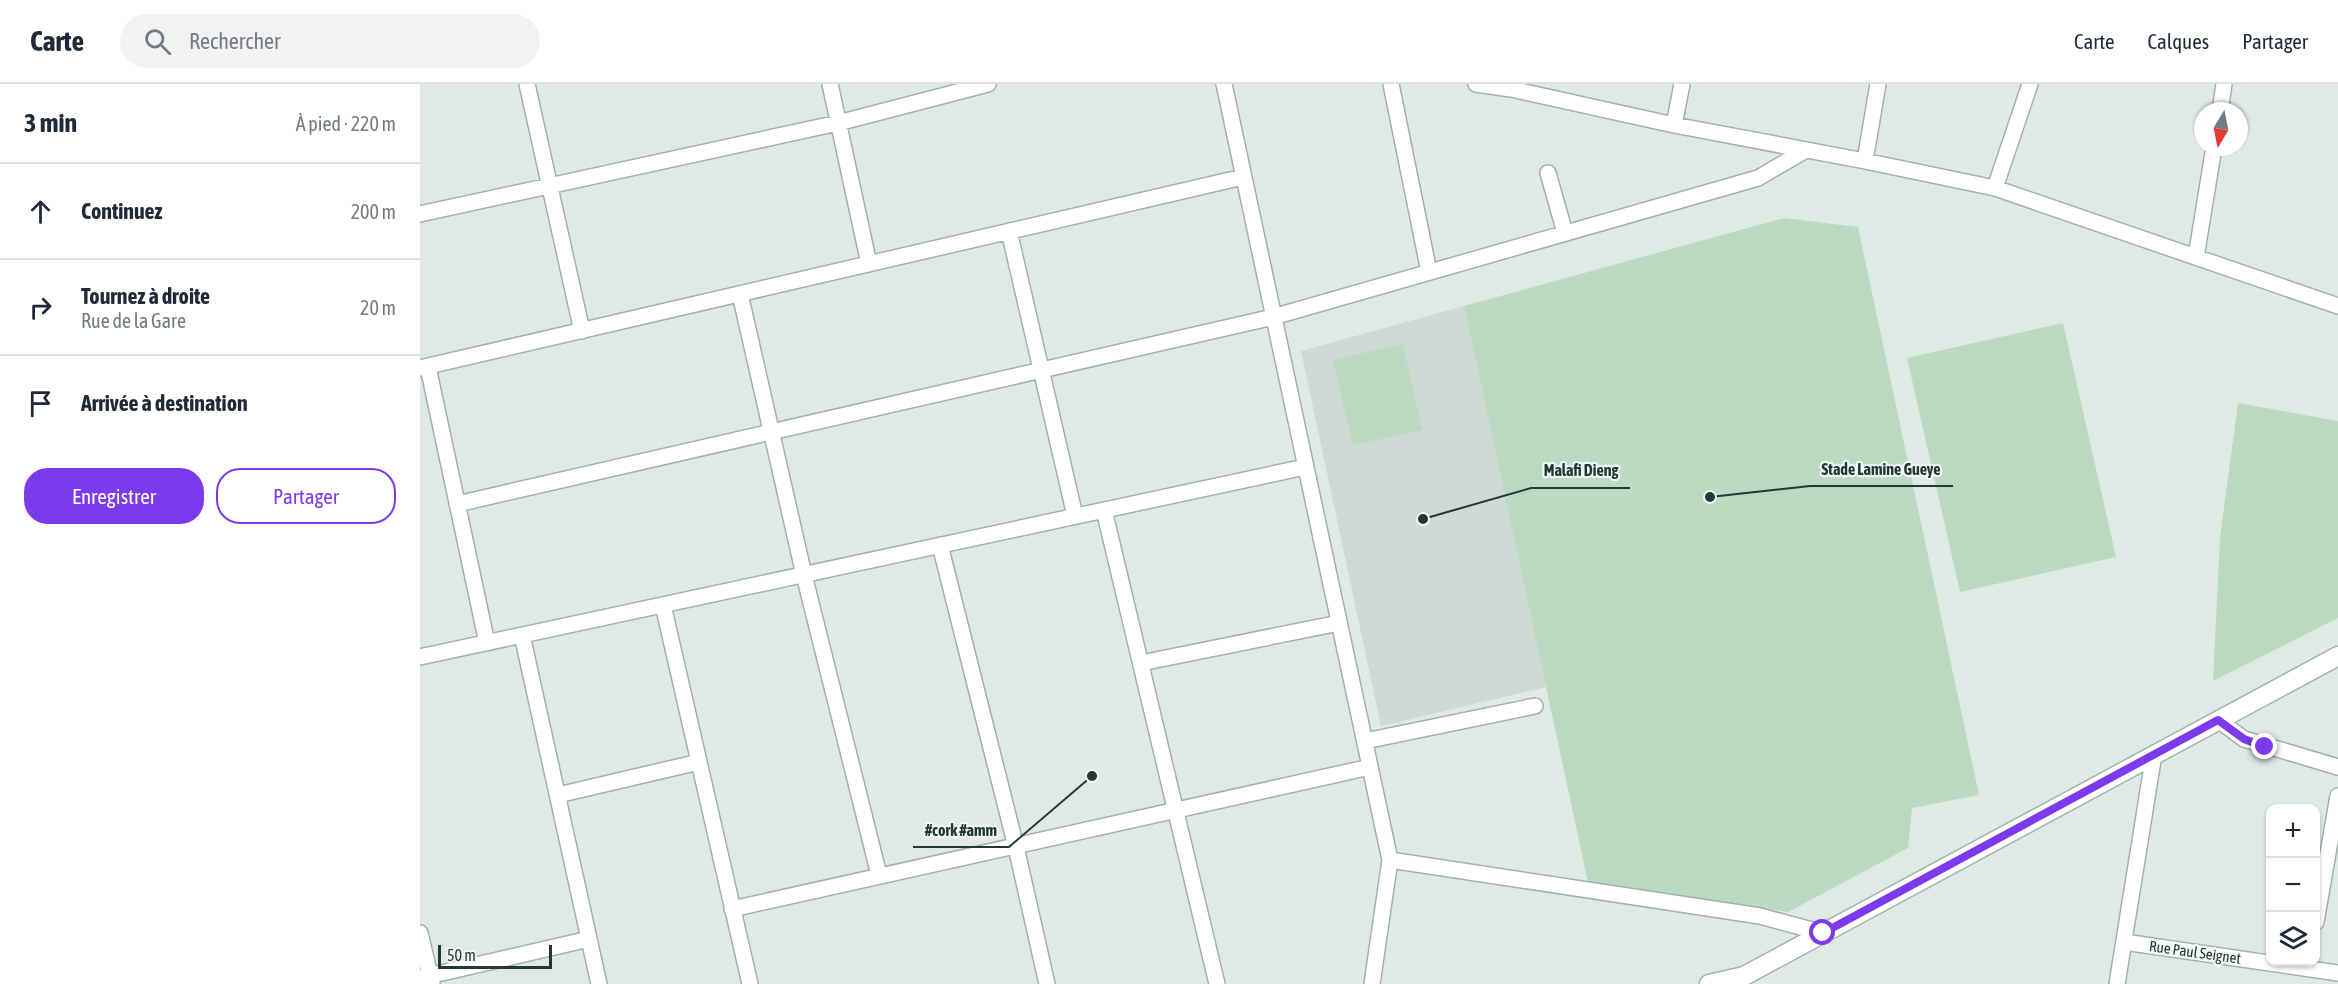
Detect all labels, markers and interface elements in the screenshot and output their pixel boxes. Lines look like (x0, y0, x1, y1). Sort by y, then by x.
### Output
search box (120, 14, 540, 68)
text: Carte (30, 25, 84, 57)
icon: search (141, 25, 174, 58)
text: Rechercher (189, 28, 281, 54)
text: Carte (2074, 29, 2115, 53)
text: Calques (2148, 29, 2209, 53)
text: Partager (2242, 29, 2308, 53)
north arrow (2194, 102, 2248, 156)
text: 3 min (24, 108, 77, 138)
text: À pied · 220 m (296, 112, 396, 135)
icon: ahead (24, 195, 57, 228)
text: Continuez (81, 198, 163, 224)
text: 200 m (351, 200, 396, 223)
text: Tournez à droite (81, 283, 210, 309)
icon: right (24, 291, 57, 324)
text: 20 m (360, 296, 396, 319)
text: Rue de la Gare (81, 309, 186, 332)
icon: arrive (24, 387, 57, 420)
text: Arrivée à destination (81, 390, 248, 416)
callout: Stade Lamine Gueye (1810, 452, 1953, 486)
callout: Malafi Dieng (1531, 454, 1630, 488)
text: Stade Lamine Gueye (1822, 460, 1940, 478)
text: Malafi Dieng (1544, 461, 1618, 479)
button: Enregistrer (24, 468, 204, 524)
button: Partager (216, 468, 396, 524)
route end (2251, 733, 2277, 759)
map controls (2266, 804, 2320, 966)
button: + (2266, 804, 2320, 858)
callout: #cork #amm (913, 813, 1009, 847)
text: #cork #amm (924, 821, 997, 839)
button: − (2266, 858, 2320, 912)
button: layers (2266, 912, 2320, 966)
route start (1809, 919, 1835, 945)
street label: Rue Paul Seignet (2148, 937, 2242, 967)
scale bar (438, 942, 552, 970)
text: 50 m (447, 946, 476, 964)

